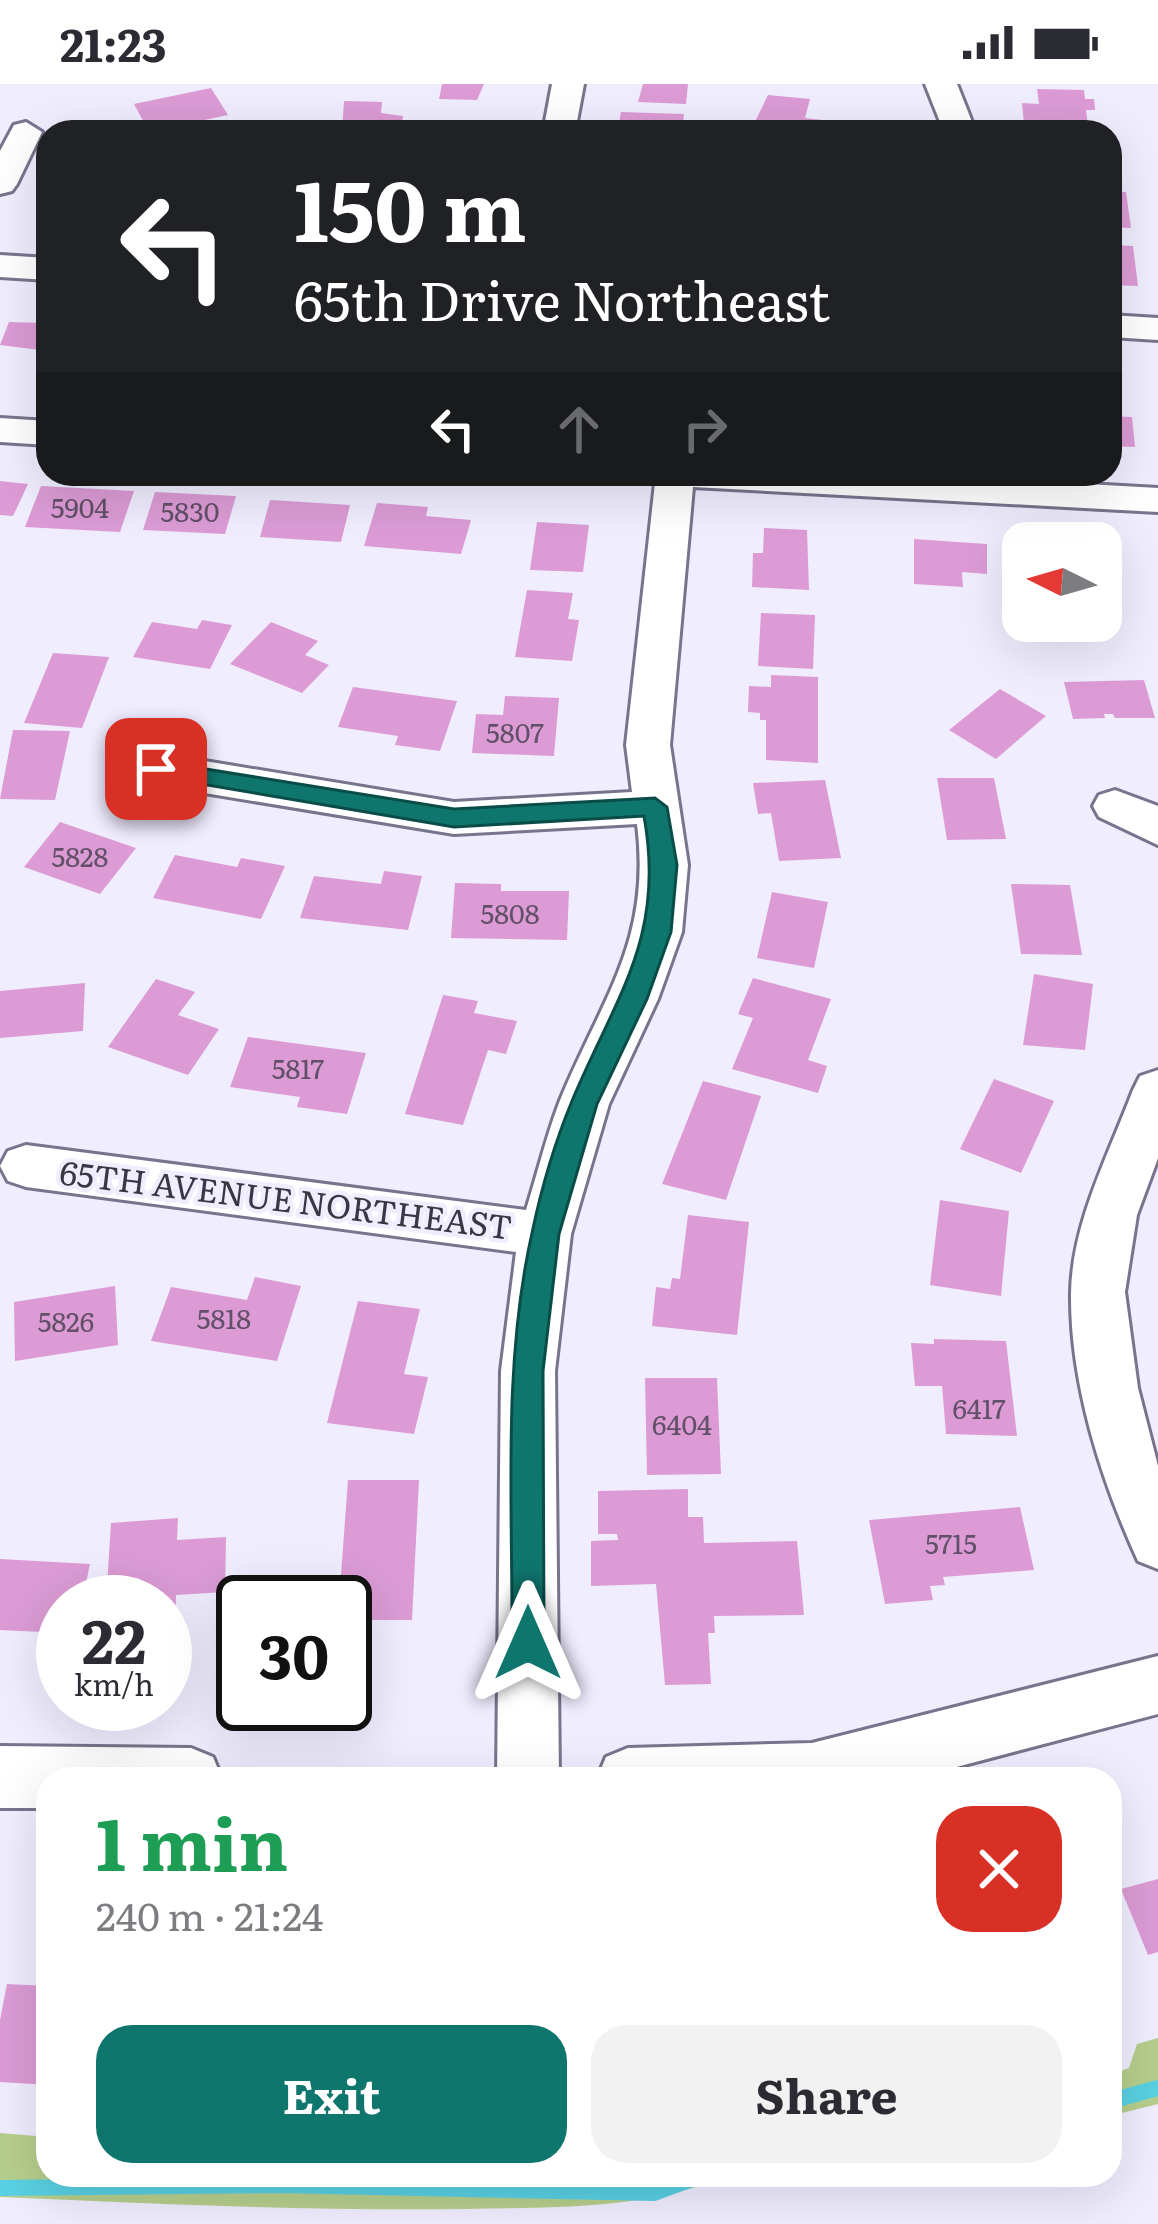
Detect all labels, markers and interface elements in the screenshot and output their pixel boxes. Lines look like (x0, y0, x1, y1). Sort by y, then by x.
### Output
text: 21:23 (60, 9, 167, 76)
text: 150 m (294, 143, 527, 268)
icon: left (96, 168, 252, 324)
text: 65th Drive Northeast (294, 257, 830, 338)
icon: left (420, 396, 486, 462)
icon: ahead (546, 396, 612, 462)
icon: right (672, 396, 738, 462)
house number: 5904 (51, 486, 109, 526)
house number: 5830 (161, 490, 219, 530)
north arrow (1002, 522, 1122, 642)
map controls (1002, 522, 1122, 642)
house number: 5807 (486, 711, 544, 751)
pin (105, 718, 207, 820)
icon: arrive (123, 736, 189, 802)
house number: 5828 (52, 835, 108, 875)
house number: 5808 (480, 892, 540, 932)
house number: 5817 (272, 1047, 325, 1087)
street label: 65TH AVENUE NORTHEAST (57, 1145, 515, 1250)
house number: 5818 (197, 1297, 251, 1337)
house number: 5826 (38, 1300, 94, 1340)
house number: 6417 (952, 1387, 1006, 1427)
house number: 6404 (652, 1403, 712, 1443)
house number: 5715 (925, 1522, 977, 1562)
speed limit sign: 30 (216, 1575, 372, 1731)
position arrow (465, 1580, 591, 1706)
text: 22 (82, 1593, 146, 1682)
text: km/h (74, 1661, 154, 1705)
text: 1 min (96, 1786, 288, 1893)
button: close (936, 1806, 1062, 1932)
text: 240 m · 21:24 (96, 1885, 324, 1943)
button: Exit (96, 2025, 567, 2163)
button: Share (591, 2025, 1062, 2163)

